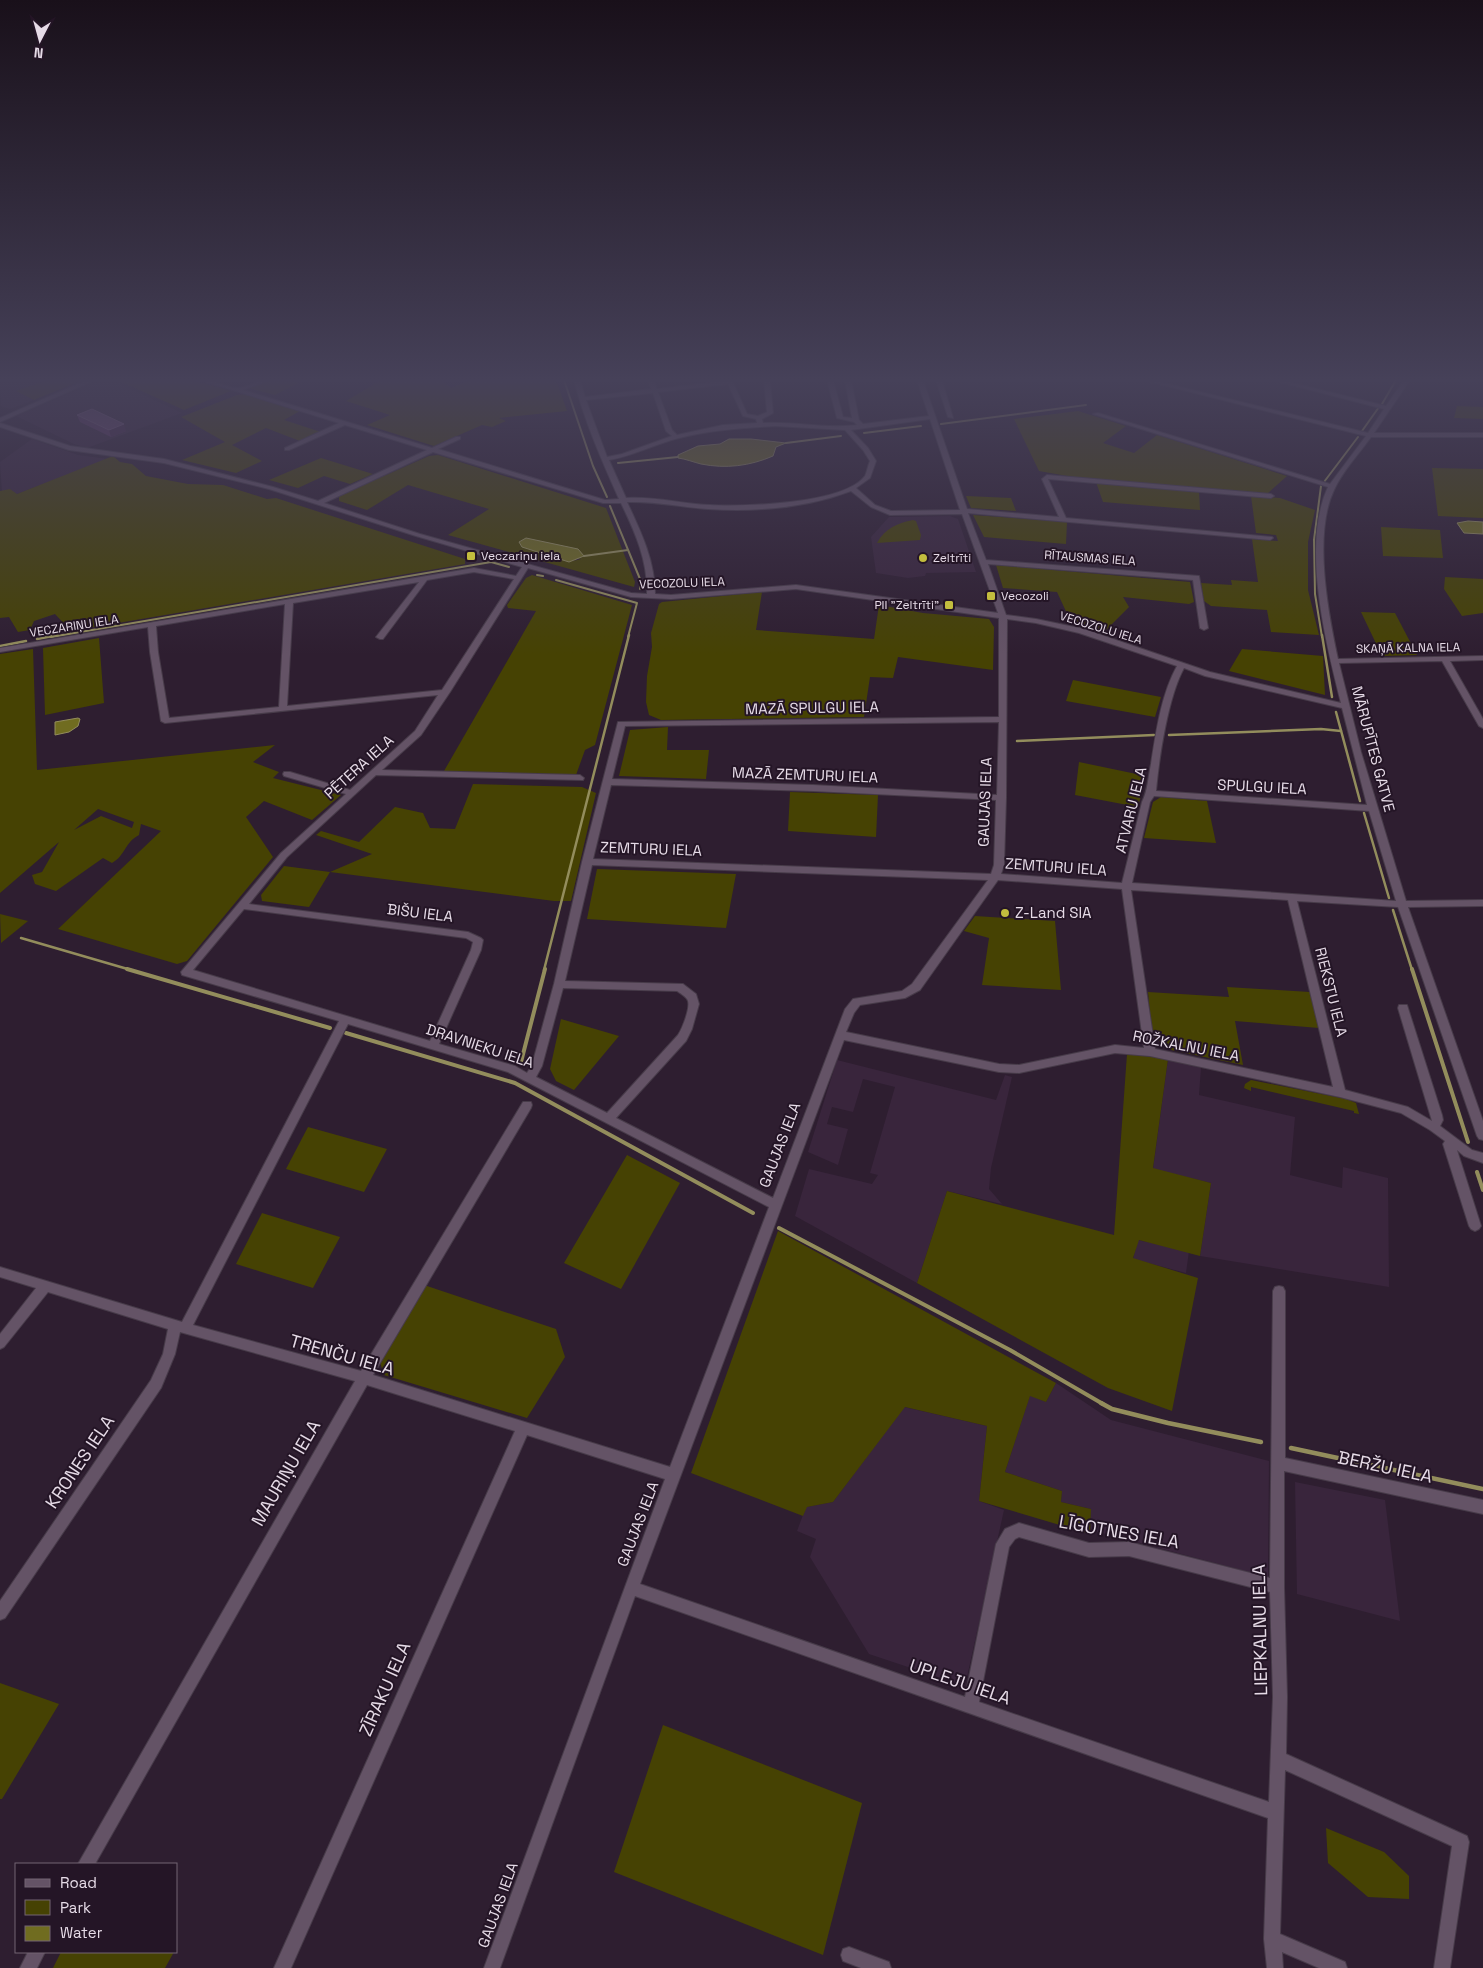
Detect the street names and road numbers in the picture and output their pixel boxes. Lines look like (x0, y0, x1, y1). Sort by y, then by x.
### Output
street label: RĪTAUSMAS IELA (1044, 547, 1137, 569)
street label: VECOZOLU IELA (639, 573, 726, 592)
street label: VECOZOLU IELA (1058, 608, 1145, 648)
street label: VECZARIŅU IELA (28, 611, 120, 641)
street label: SKAŅĀ KALNA IELA (1356, 639, 1461, 657)
street label: MĀRUPĪTES GATVE (1348, 684, 1399, 814)
street label: MAZĀ SPULGU IELA (745, 697, 880, 718)
street label: PĒTERA IELA (320, 730, 398, 803)
street label: GAUJAS IELA (973, 756, 996, 847)
street label: MAZĀ ZEMTURU IELA (732, 762, 879, 787)
street label: ATVARU IELA (1111, 764, 1151, 855)
street label: SPULGU IELA (1217, 775, 1308, 798)
street label: ZEMTURU IELA (600, 837, 703, 860)
street label: ZEMTURU IELA (1005, 853, 1108, 880)
street label: BIŠU IELA (386, 899, 455, 926)
street label: RIEKSTU IELA (1311, 945, 1352, 1039)
street label: DRAVNIEKU IELA (424, 1019, 537, 1072)
street label: ROŽKALNU IELA (1131, 1026, 1242, 1065)
street label: GAUJAS IELA (755, 1099, 805, 1190)
street label: TRENČU IELA (287, 1329, 397, 1380)
street label: KRONES IELA (40, 1411, 119, 1513)
street label: MAURIŅU IELA (246, 1416, 325, 1530)
street label: BERŽU IELA (1336, 1445, 1434, 1488)
street label: GAUJAS IELA (613, 1478, 663, 1569)
street label: LĪGOTNES IELA (1057, 1510, 1181, 1553)
street label: LIEPKALNU IELA (1247, 1564, 1272, 1696)
street label: ZĪRAKU IELA (354, 1638, 416, 1740)
street label: UPLEJU IELA (906, 1653, 1014, 1710)
street label: GAUJAS IELA (473, 1859, 522, 1950)

